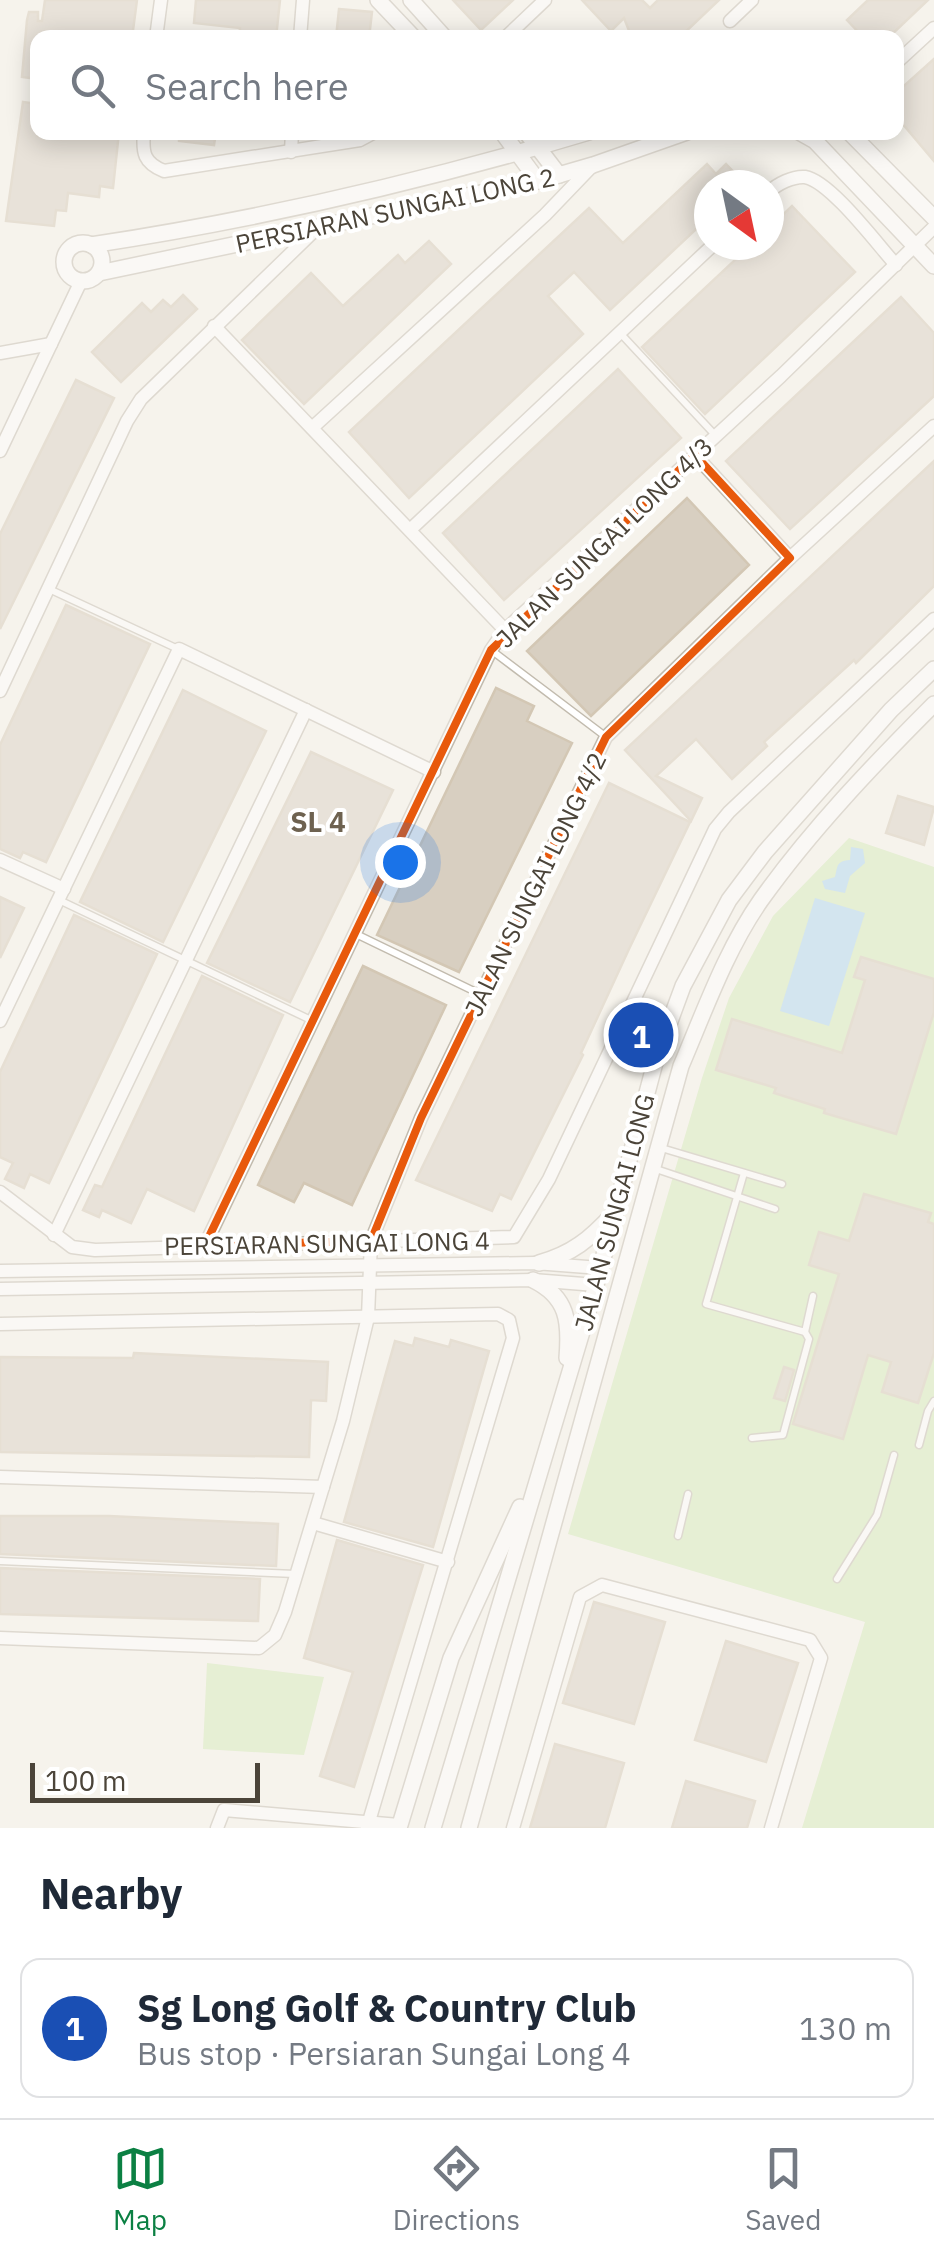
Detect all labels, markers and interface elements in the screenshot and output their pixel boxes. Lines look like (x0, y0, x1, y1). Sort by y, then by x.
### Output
search box (30, 30, 904, 140)
icon: search (65, 58, 120, 113)
text: Search here (145, 61, 349, 110)
street label: PERSIARAN SUNGAI LONG 2 (232, 160, 558, 260)
north arrow (694, 170, 784, 260)
street label: JALAN SUNGAI LONG 4/3 (488, 430, 720, 654)
street label: JALAN SUNGAI LONG 4/2 (457, 747, 613, 1021)
district label: SL 4 (290, 803, 346, 840)
your location (375, 837, 426, 888)
pin: 1 (608, 998, 674, 1072)
street label: JALAN SUNGAI LONG (566, 1090, 662, 1334)
street label: PERSIARAN SUNGAI LONG 4 (164, 1224, 490, 1262)
scale bar (30, 1758, 260, 1802)
text: 100 m (45, 1762, 126, 1799)
text: Nearby (40, 1866, 182, 1921)
text: Sg Long Golf & Country Club (137, 1983, 637, 2032)
text: 1 (65, 2007, 84, 2049)
text: 130 m (799, 2007, 892, 2049)
text: Bus stop · Persiaran Sungai Long 4 (137, 2032, 631, 2074)
tab: Map (113, 2141, 168, 2238)
tab: Directions (393, 2141, 520, 2238)
tab: Saved (745, 2141, 821, 2238)

